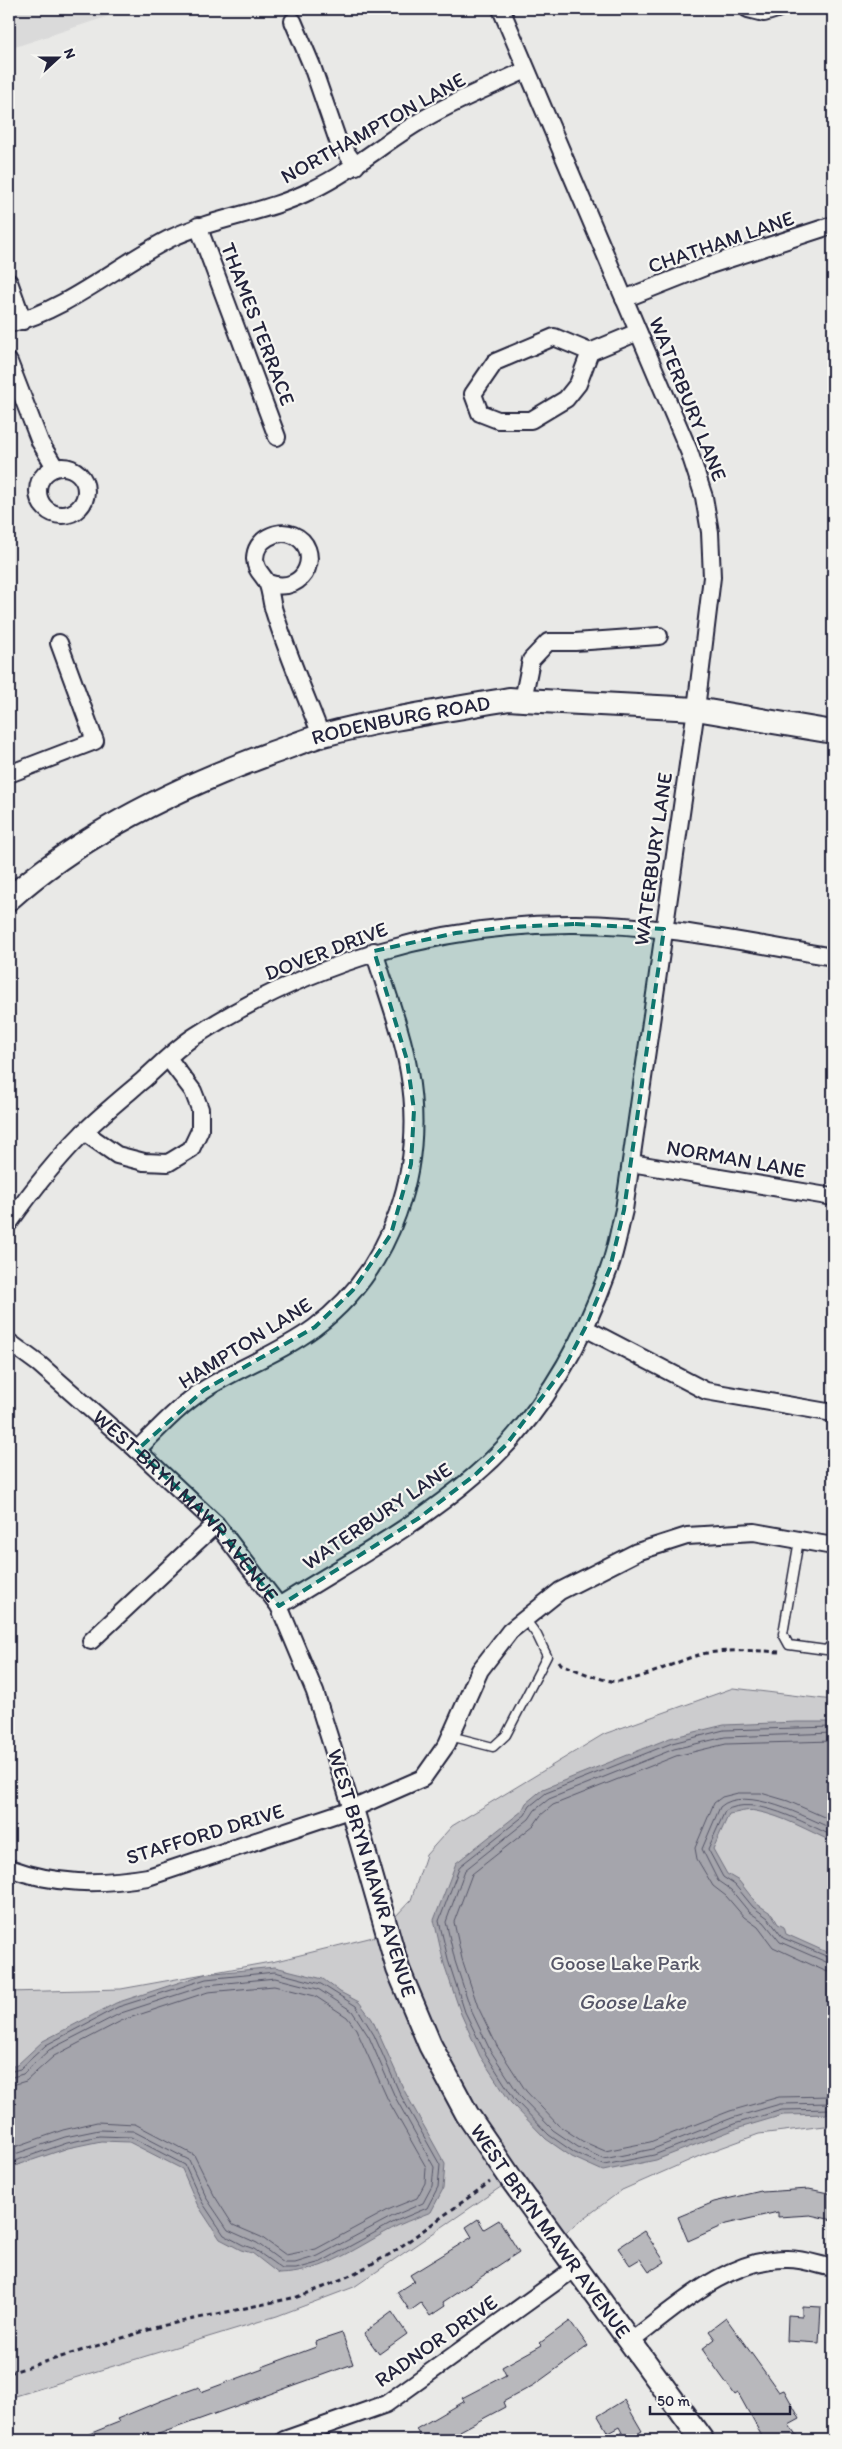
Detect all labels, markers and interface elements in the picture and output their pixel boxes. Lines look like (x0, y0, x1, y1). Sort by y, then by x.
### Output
north arrow (32, 32, 82, 82)
text: N (60, 46, 79, 61)
street label: NORTHAMPTON LANE (276, 66, 470, 189)
street label: CHATHAM LANE (645, 205, 797, 278)
street label: THAMES TERRACE (216, 239, 301, 409)
street label: WATERBURY LANE (644, 313, 733, 485)
street label: RODENBURG ROAD (308, 689, 492, 750)
street label: WATERBURY LANE (628, 770, 677, 947)
street label: DOVER DRIVE (261, 916, 391, 985)
street label: NORMAN LANE (665, 1134, 808, 1183)
street label: HAMPTON LANE (173, 1291, 316, 1394)
street label: WEST BRYN MAWR AVENUE (88, 1404, 285, 1607)
street label: WATERBURY LANE (297, 1456, 456, 1575)
street label: WEST BRYN MAWR AVENUE (323, 1746, 422, 2000)
street label: STAFFORD DRIVE (123, 1798, 287, 1869)
park label: Goose Lake Park (550, 1950, 700, 1975)
water label: Goose Lake (578, 1988, 687, 2015)
street label: WEST BRYN MAWR AVENUE (465, 2119, 637, 2343)
street label: RADNOR DRIVE (369, 2289, 502, 2392)
scale bar (650, 2384, 790, 2416)
text: 50 m (657, 2392, 690, 2410)

